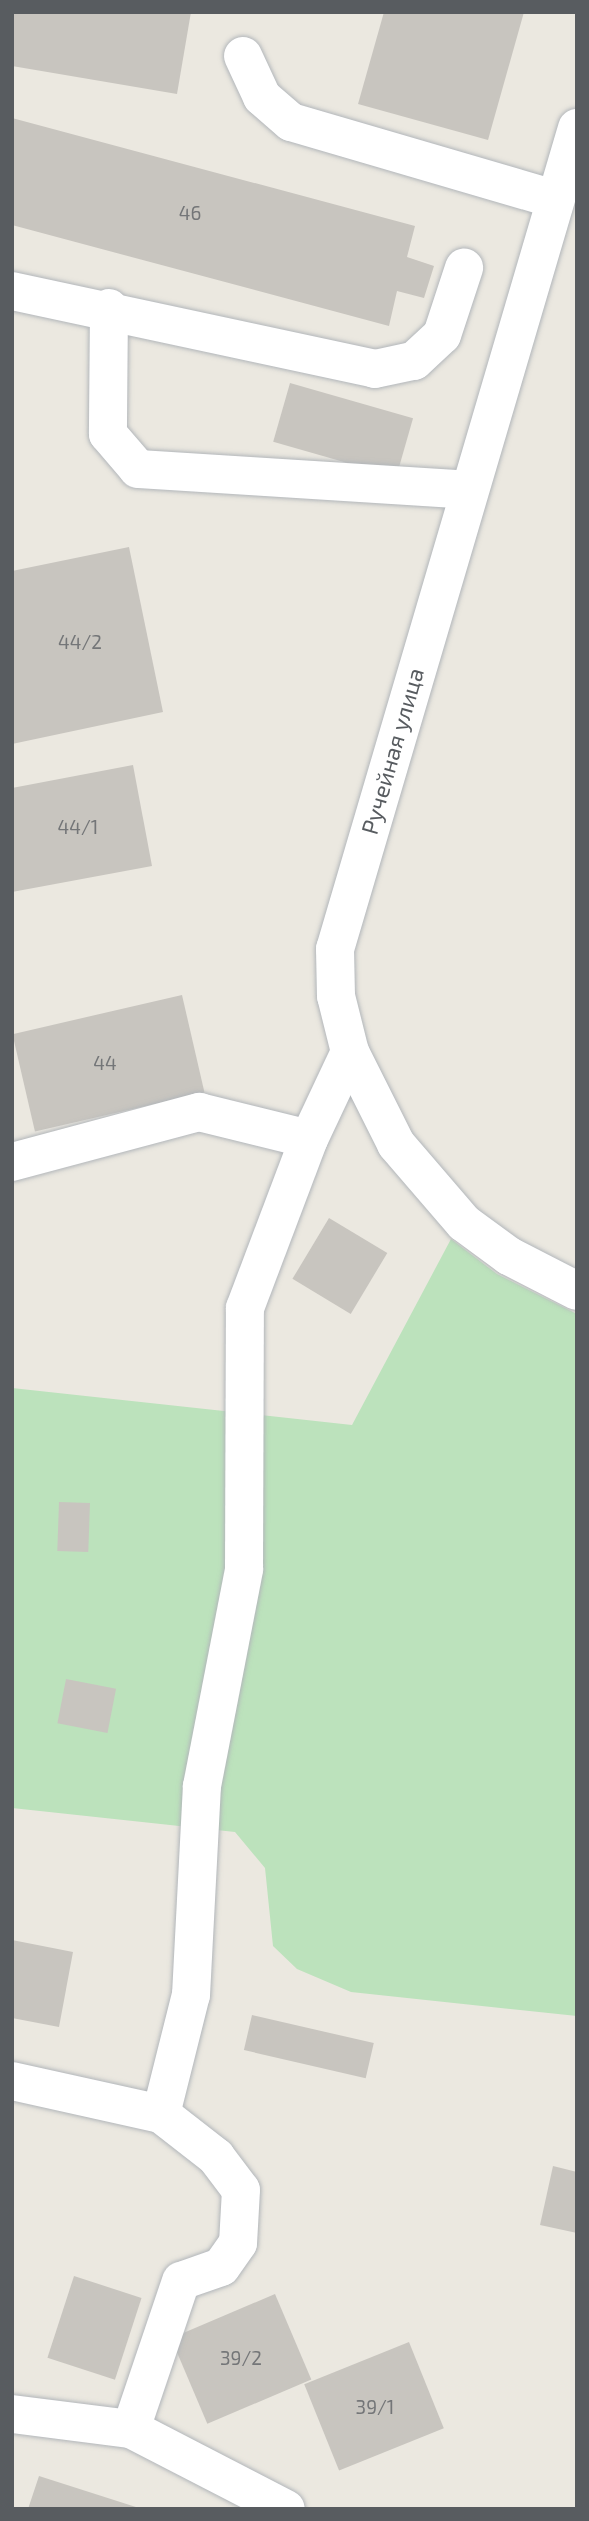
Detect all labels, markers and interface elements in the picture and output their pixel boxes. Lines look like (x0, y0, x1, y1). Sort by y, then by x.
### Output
house number: 46 (179, 202, 201, 224)
house number: 44/2 (58, 631, 102, 653)
street label: Ручейная улица (355, 665, 429, 837)
house number: 44/1 (58, 816, 98, 838)
house number: 44 (93, 1052, 117, 1074)
house number: 39/2 (220, 2347, 262, 2369)
house number: 39/1 (356, 2396, 394, 2418)

